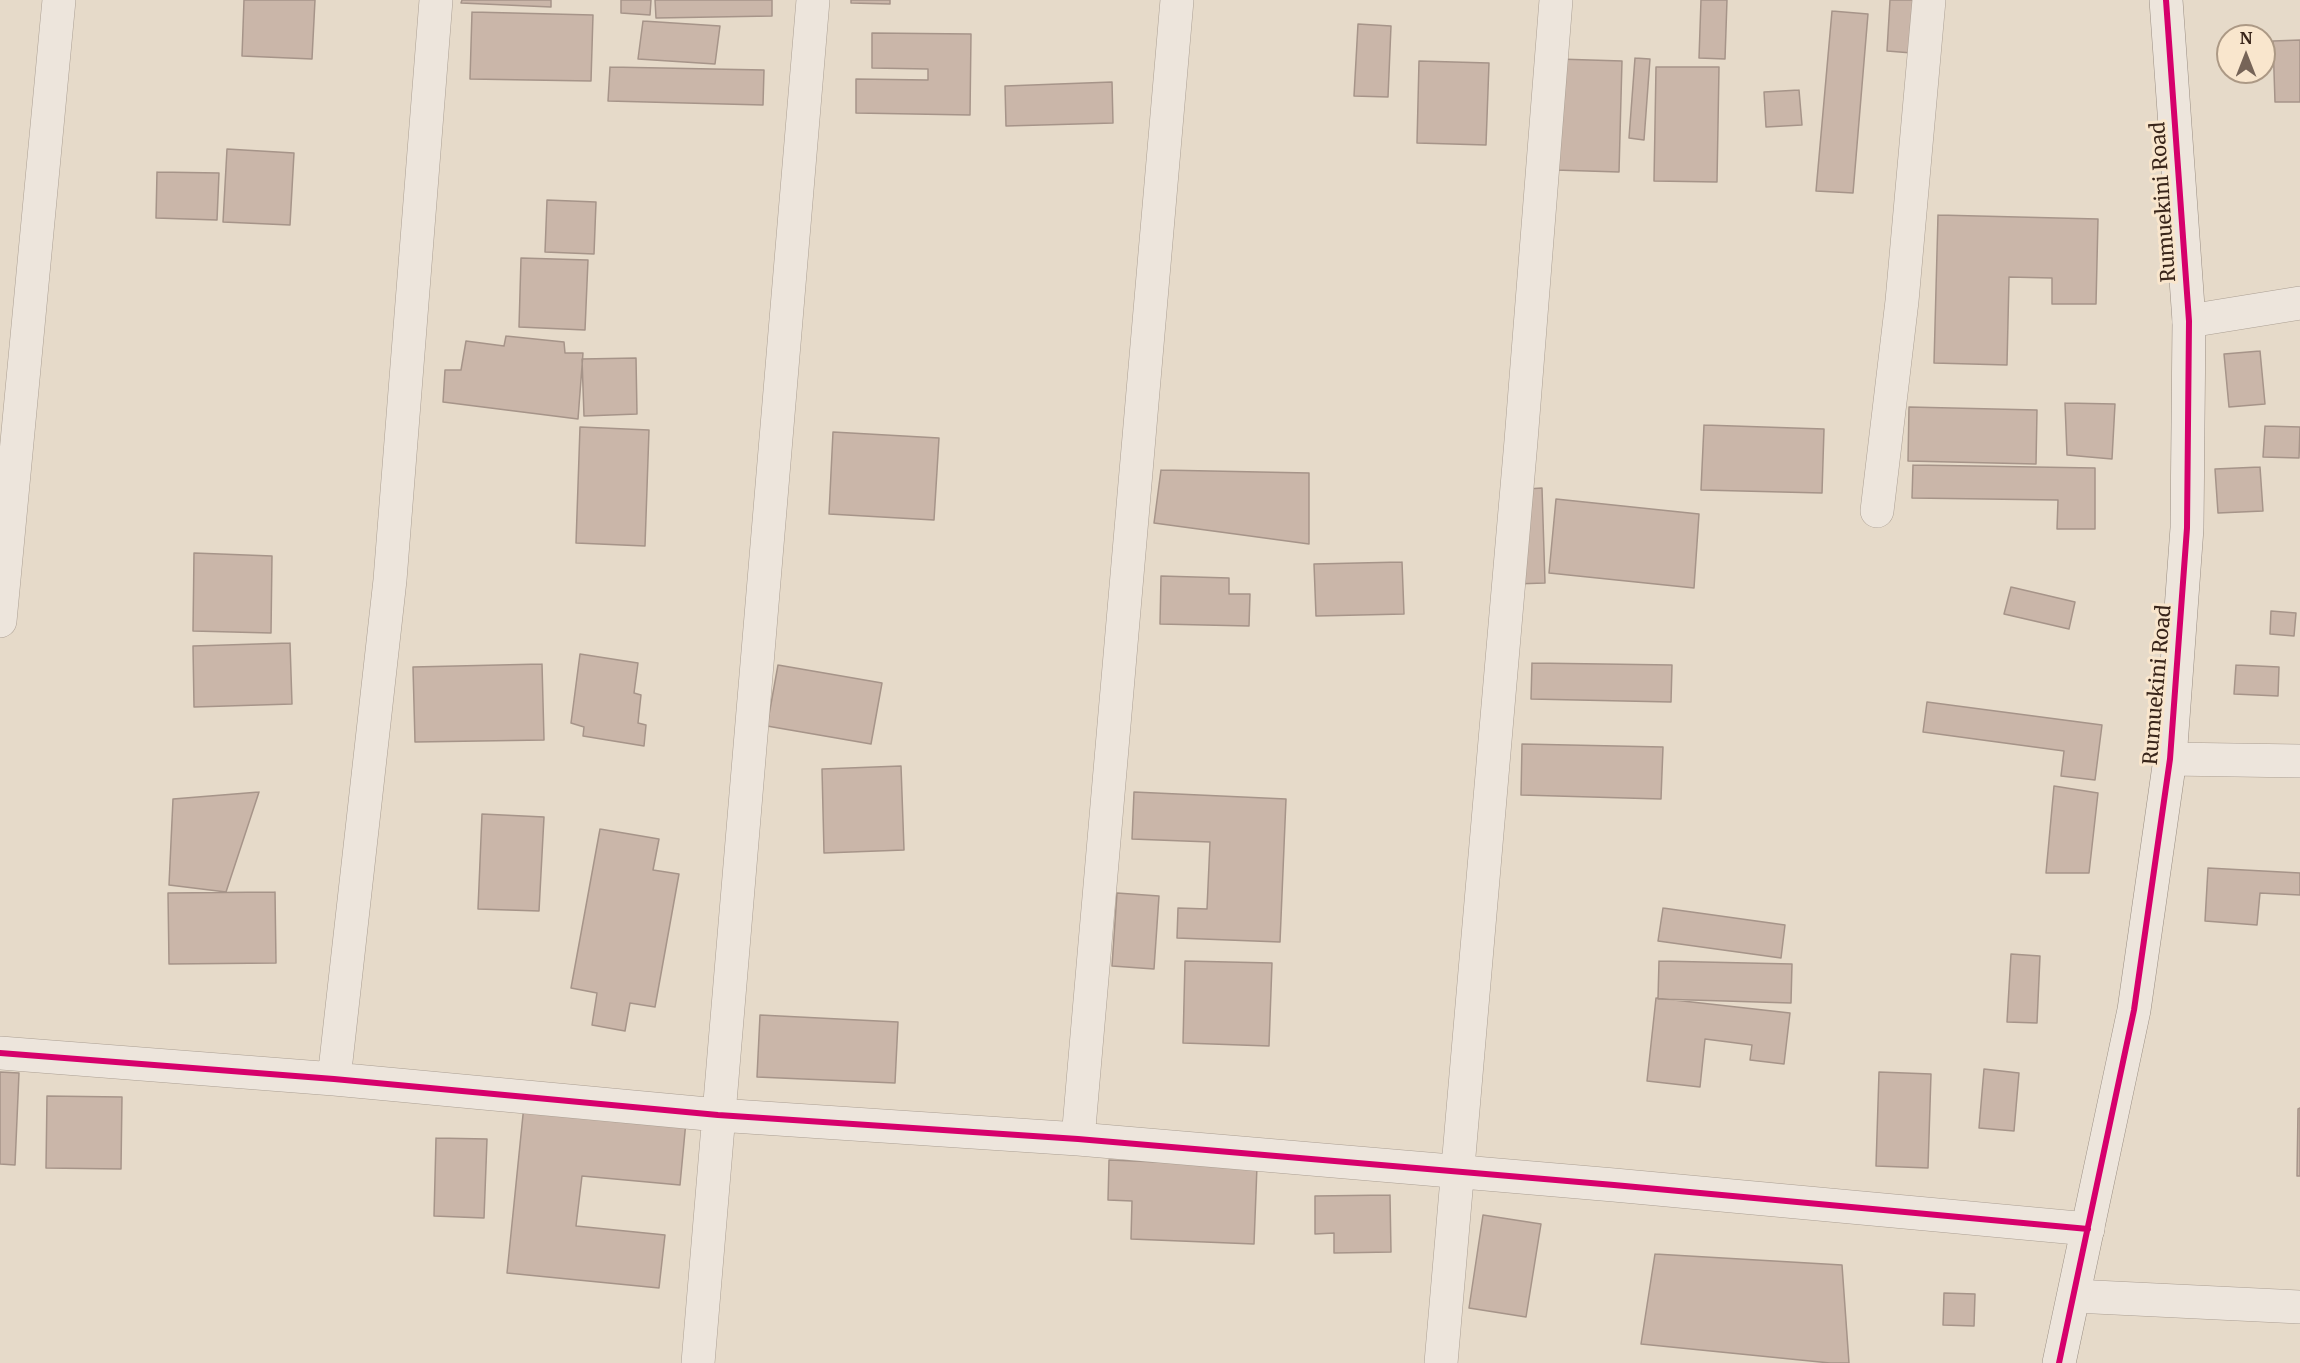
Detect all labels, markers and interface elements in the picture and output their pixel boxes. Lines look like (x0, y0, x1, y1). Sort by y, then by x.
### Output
north arrow (2216, 24, 2276, 84)
text: N (2240, 28, 2252, 48)
street label: Rumuekini Road (2146, 121, 2182, 283)
street label: Rumuekini Road (2139, 604, 2177, 766)

